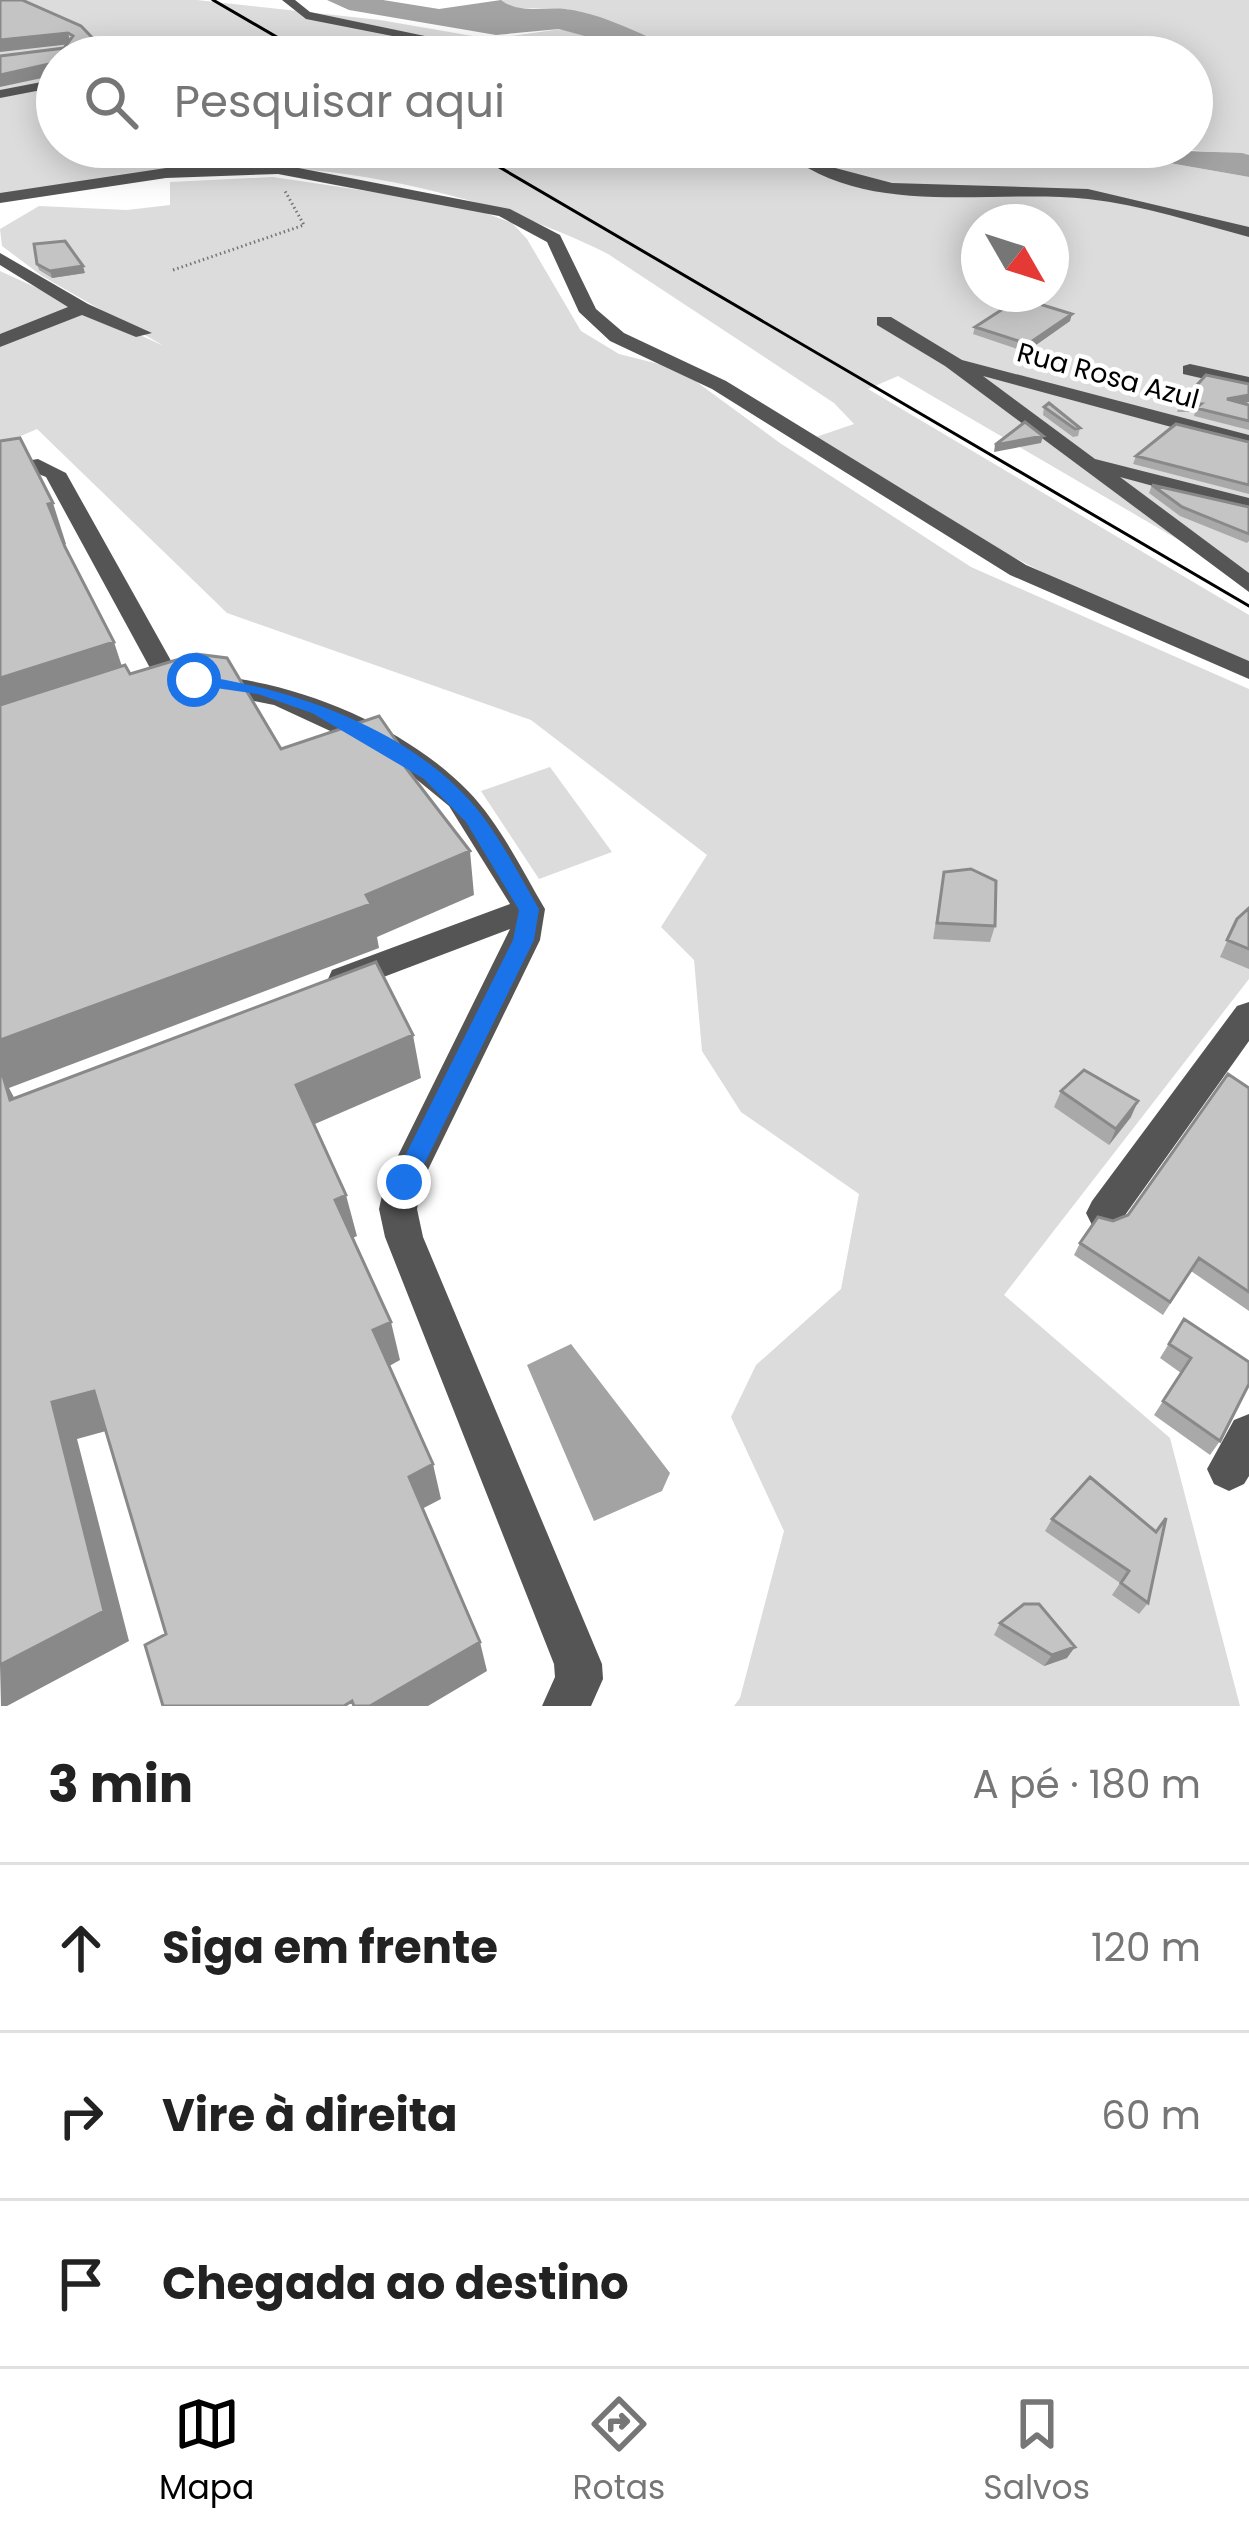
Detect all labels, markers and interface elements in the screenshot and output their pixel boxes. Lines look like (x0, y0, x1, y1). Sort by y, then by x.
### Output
search box (36, 36, 1213, 168)
icon: search (78, 69, 144, 135)
text: Pesquisar aqui (174, 70, 505, 133)
north arrow (961, 204, 1069, 312)
street label: Rua Rosa Azul (1013, 333, 1203, 418)
route start (167, 653, 221, 707)
route end (377, 1155, 431, 1209)
text: 3 min (48, 1748, 193, 1820)
text: A pé · 180 m (972, 1757, 1201, 1812)
icon: ahead (48, 1915, 114, 1981)
text: Siga em frente (162, 1916, 498, 1979)
text: 120 m (1091, 1920, 1201, 1975)
icon: right (48, 2083, 114, 2149)
text: Vire à direita (162, 2084, 458, 2147)
text: 60 m (1101, 2088, 1201, 2143)
icon: arrive (48, 2251, 114, 2317)
text: Chegada ao destino (162, 2252, 629, 2315)
tab: Mapa (159, 2391, 254, 2513)
tab: Rotas (572, 2391, 665, 2513)
tab: Salvos (983, 2391, 1090, 2513)

